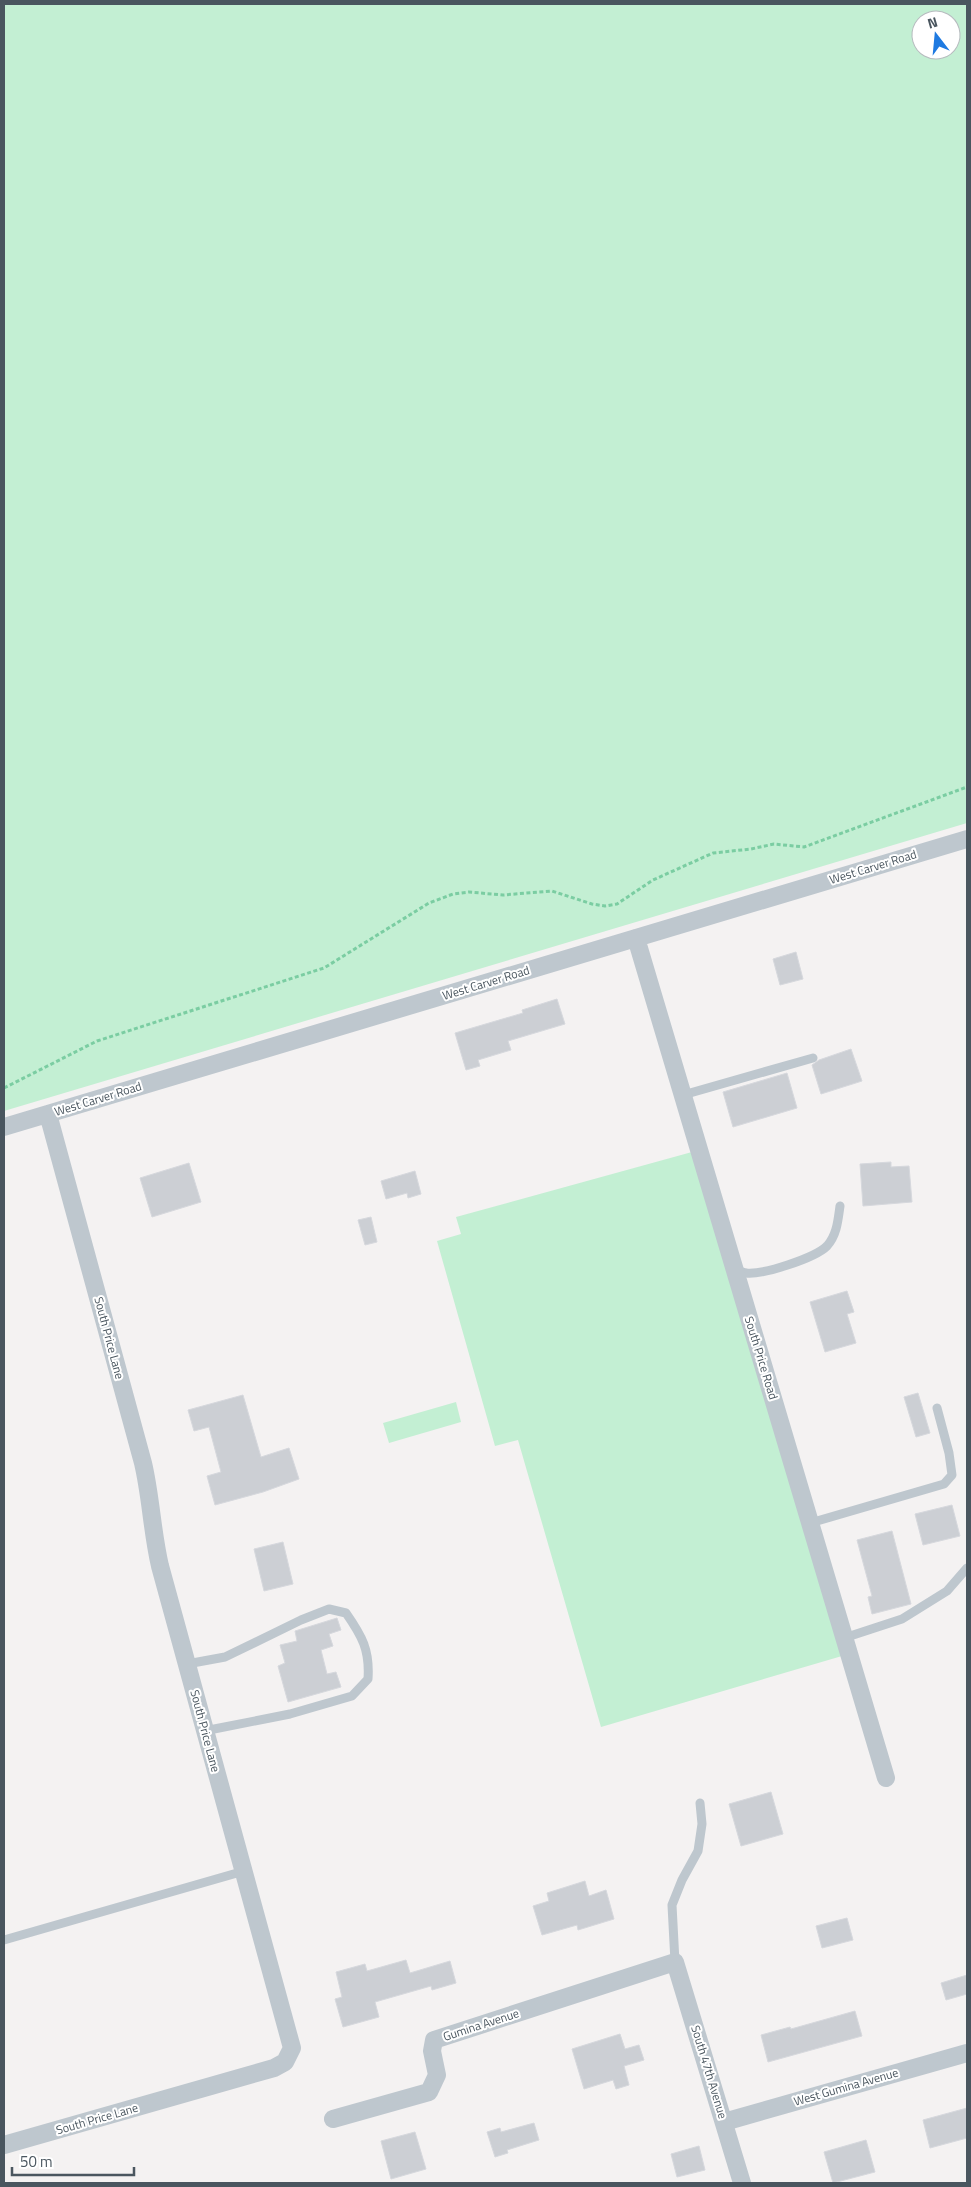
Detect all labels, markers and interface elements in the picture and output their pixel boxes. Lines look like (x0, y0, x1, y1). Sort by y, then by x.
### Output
north arrow (911, 10, 961, 60)
text: N (925, 11, 940, 33)
street label: West Carver Road (827, 844, 919, 889)
street label: West Carver Road (440, 960, 532, 1005)
street label: West Carver Road (52, 1076, 144, 1121)
street label: South Price Lane (89, 1295, 130, 1381)
street label: South Price Road (740, 1314, 783, 1402)
street label: South Price Lane (185, 1688, 226, 1774)
street label: Gumina Avenue (440, 2003, 521, 2046)
street label: South 47th Avenue (686, 2023, 733, 2121)
street label: West Gumina Avenue (791, 2063, 900, 2111)
street label: South Price Lane (54, 2098, 140, 2139)
scale bar (12, 2144, 135, 2176)
text: 50 m (20, 2150, 53, 2173)

